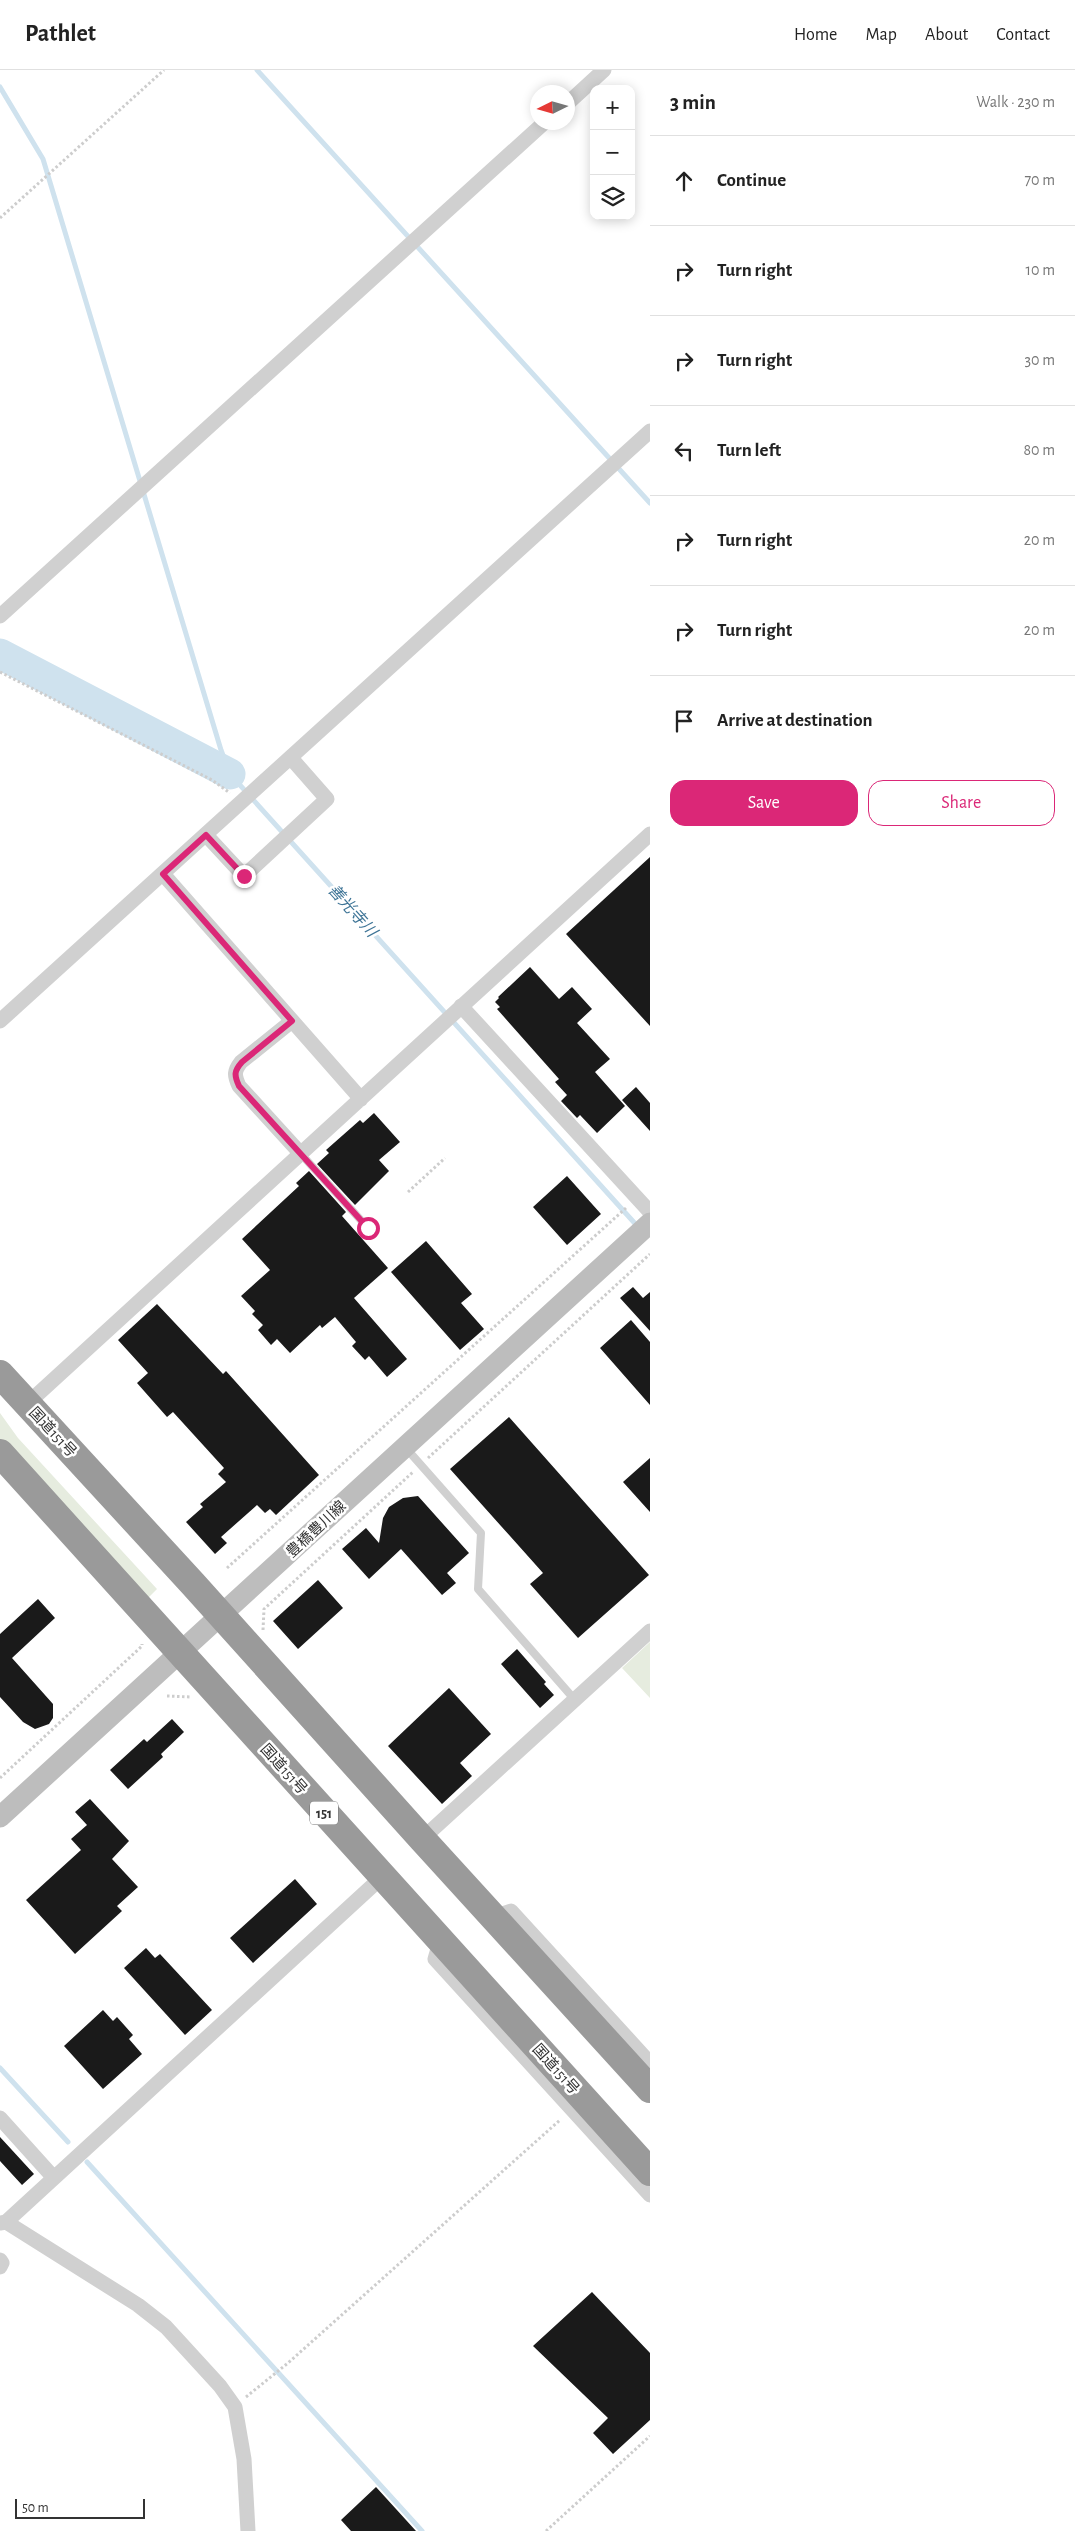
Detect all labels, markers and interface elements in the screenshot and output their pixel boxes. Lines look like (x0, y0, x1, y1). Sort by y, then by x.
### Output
text: Pathlet (25, 22, 96, 46)
text: Home (794, 26, 837, 44)
text: Map (865, 26, 897, 44)
text: About (925, 26, 968, 44)
text: Contact (996, 26, 1050, 44)
north arrow (530, 85, 575, 130)
map controls (590, 85, 635, 220)
button: + (590, 85, 635, 130)
text: 3 min (670, 92, 716, 113)
text: Walk · 230 m (976, 94, 1055, 110)
button: − (590, 130, 635, 175)
icon: ahead (670, 167, 698, 195)
text: Continue (717, 171, 786, 190)
text: 70 m (1024, 172, 1055, 188)
button: layers (590, 175, 635, 220)
icon: right (670, 257, 698, 285)
text: Turn right (717, 261, 792, 280)
text: 10 m (1026, 262, 1055, 278)
icon: right (670, 347, 698, 375)
text: Turn right (717, 351, 792, 370)
text: 30 m (1025, 352, 1055, 368)
icon: left (670, 437, 698, 465)
text: Turn left (717, 441, 781, 460)
text: 80 m (1024, 442, 1055, 458)
icon: right (670, 527, 698, 555)
text: Turn right (717, 531, 792, 550)
text: 20 m (1024, 532, 1055, 548)
icon: right (670, 617, 698, 645)
text: Turn right (717, 621, 792, 640)
text: 20 m (1024, 622, 1055, 638)
icon: arrive (670, 707, 698, 735)
text: Arrive at destination (717, 711, 873, 730)
button: Save (670, 780, 858, 826)
button: Share (868, 780, 1055, 826)
route end (233, 865, 256, 888)
water label: 善光寺川 (325, 881, 382, 941)
route start (357, 1217, 380, 1240)
street label: 国道151号 (26, 1404, 80, 1460)
street label: 豊橋豊川線 (283, 1498, 349, 1560)
street label: 国道151号 (257, 1741, 311, 1797)
road number: 151 (310, 1802, 338, 1825)
street label: 国道151号 (529, 2041, 583, 2097)
scale bar (15, 2496, 145, 2519)
text: 50 m (22, 2501, 49, 2515)

